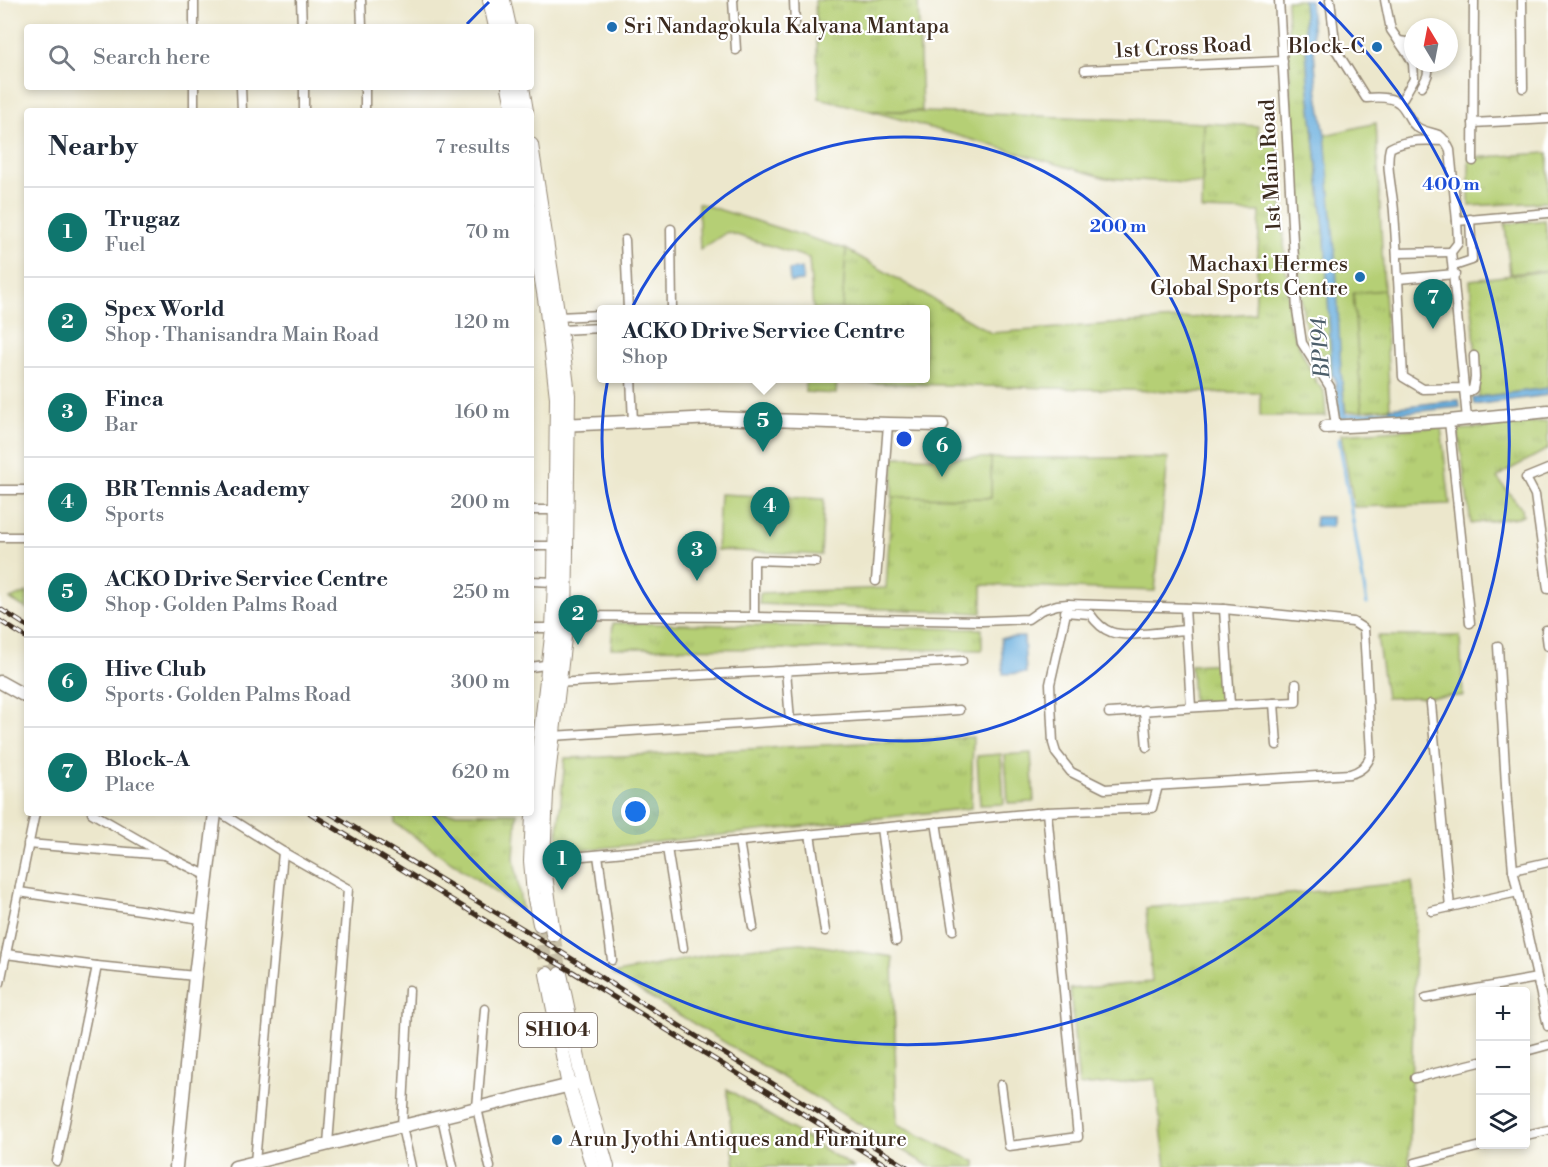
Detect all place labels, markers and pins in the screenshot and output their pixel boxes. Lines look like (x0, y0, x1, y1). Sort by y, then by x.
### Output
place label: Sri Nandagokula Kalyana Mantapa (624, 14, 950, 40)
marker: Sri Nandagokula Kalyana Mantapa (605, 20, 619, 34)
place label: Block-C (1287, 34, 1365, 60)
marker: Block-C (1370, 40, 1384, 54)
place label: Machaxi Hermes Global Sports Centre (1150, 252, 1348, 302)
marker: Machaxi Hermes Global Sports Centre (1353, 270, 1367, 284)
pin: 7 (1414, 280, 1452, 329)
pin: 5 (744, 402, 783, 452)
pin: 6 (922, 428, 962, 477)
centre of rings (894, 429, 914, 449)
pin: 4 (750, 488, 790, 537)
pin: 3 (678, 532, 716, 581)
pin: 2 (558, 596, 598, 645)
pin: 1 (542, 840, 582, 890)
place label: Arun Jyothi Antiques and Furniture (568, 1127, 907, 1153)
marker: Arun Jyothi Antiques and Furniture (550, 1133, 564, 1147)

